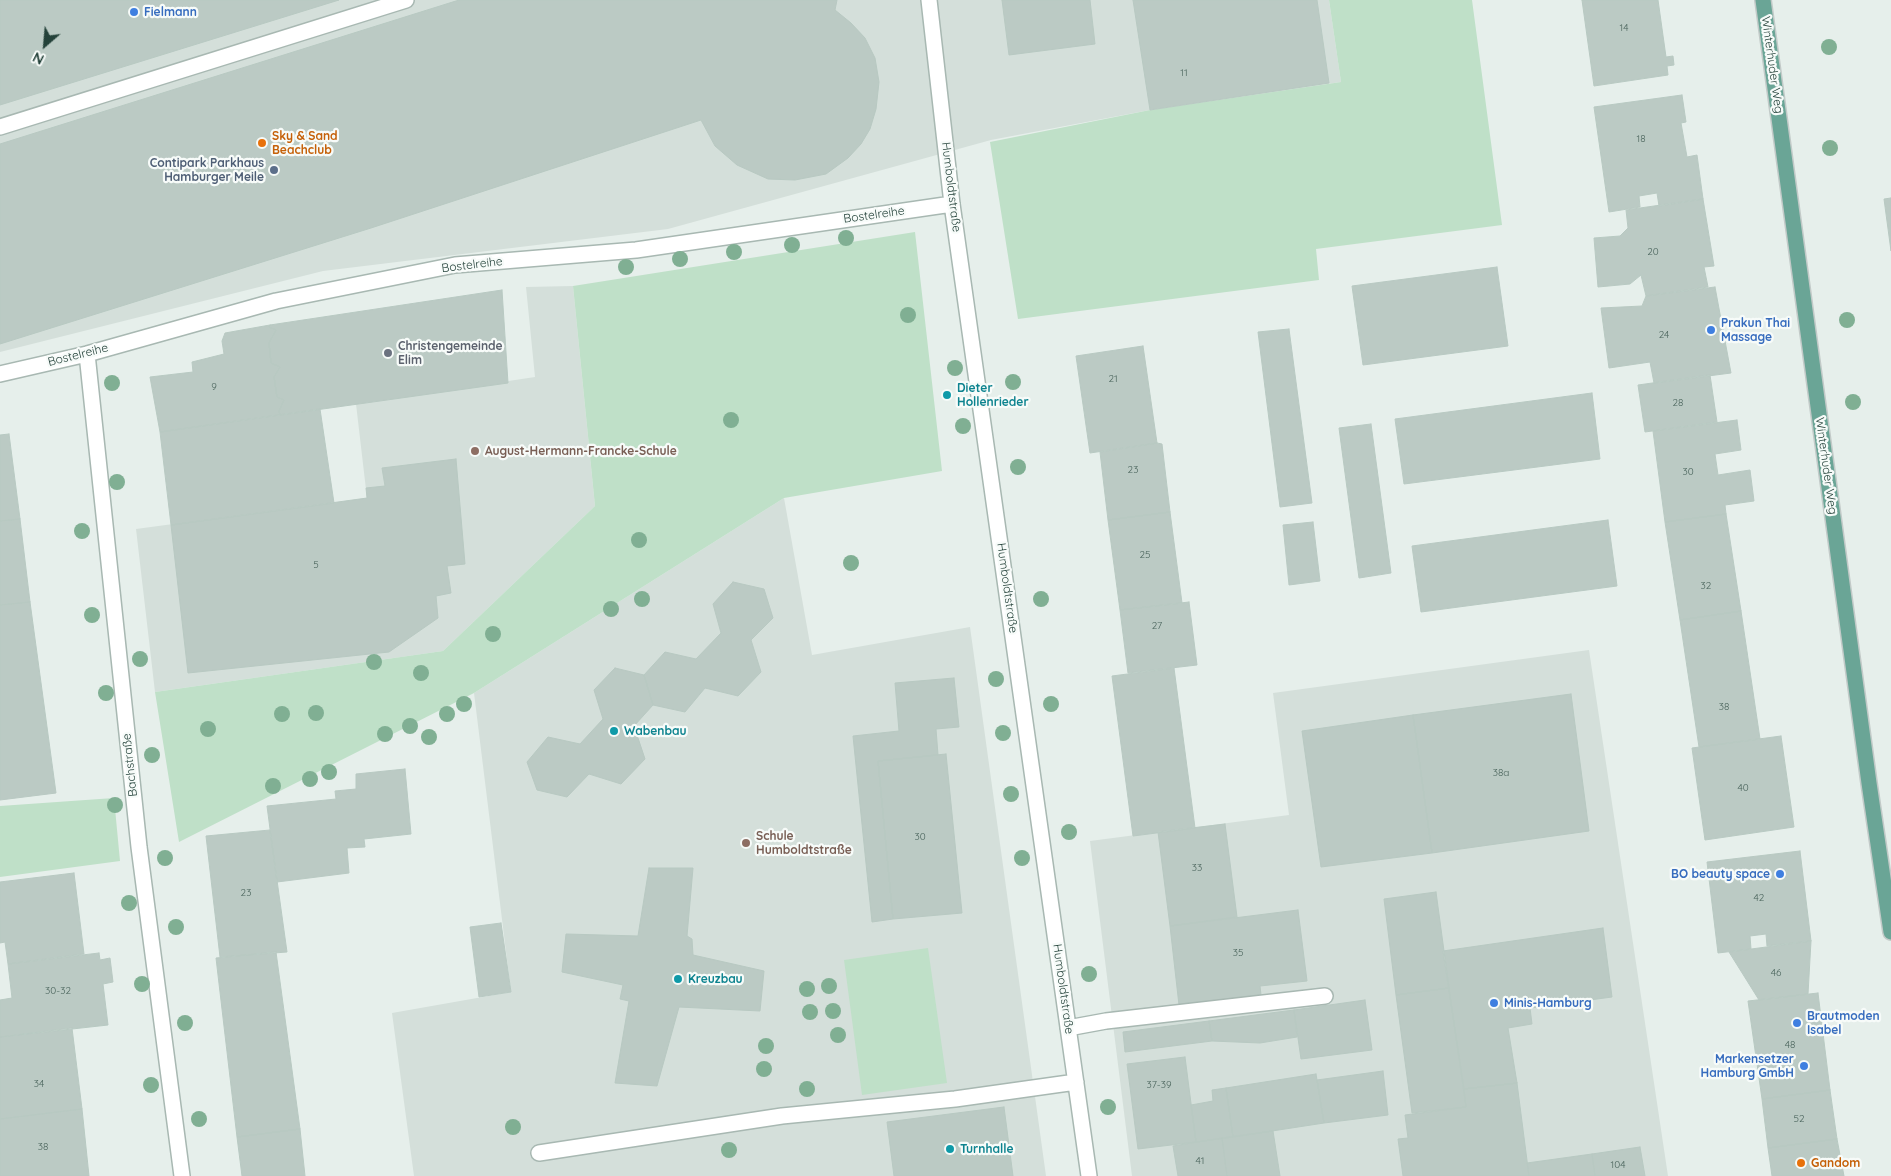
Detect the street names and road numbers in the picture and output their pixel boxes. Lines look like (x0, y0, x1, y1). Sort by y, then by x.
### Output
street label: Winterhuder Weg (1758, 16, 1786, 114)
street label: Humboldtstraße (938, 141, 964, 233)
street label: Bostelreihe (843, 204, 905, 226)
street label: Bostelreihe (441, 254, 503, 276)
street label: Bostelreihe (46, 341, 110, 369)
street label: Winterhuder Weg (1812, 417, 1840, 515)
street label: Humboldtstraße (994, 542, 1020, 634)
street label: Bachstraße (120, 733, 140, 797)
street label: Humboldtstraße (1050, 943, 1076, 1035)

